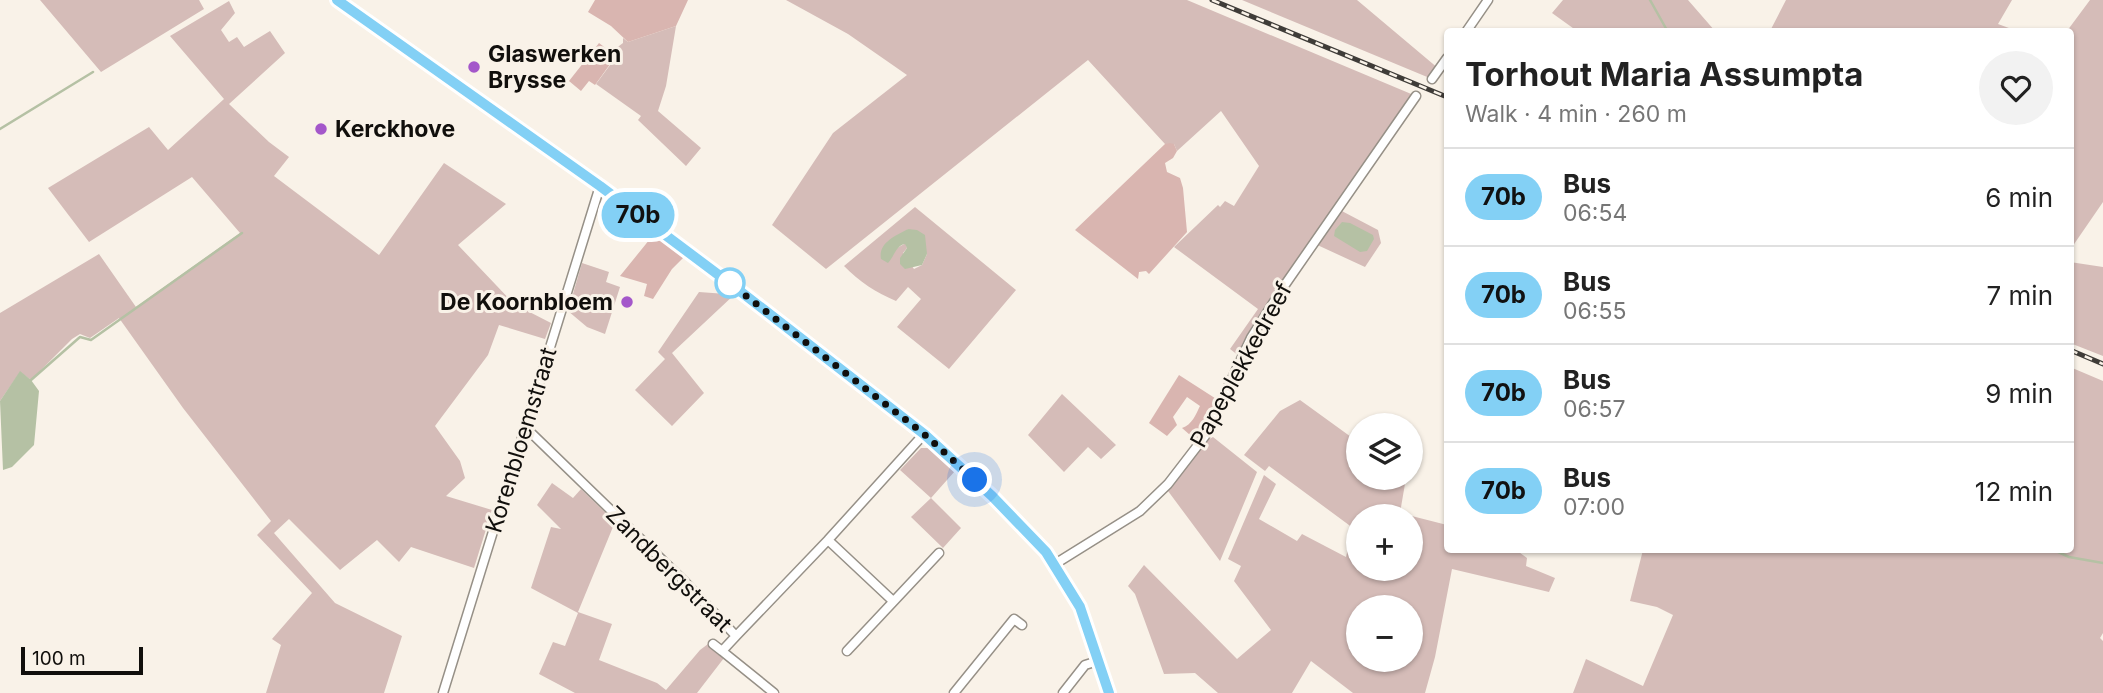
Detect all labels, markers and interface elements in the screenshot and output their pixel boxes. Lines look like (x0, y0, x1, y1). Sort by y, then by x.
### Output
place label: Glaswerken Brysse (488, 40, 621, 94)
button: heart (1979, 51, 2053, 125)
text: Torhout Maria Assumpta (1465, 54, 1863, 94)
marker: Glaswerken Brysse (466, 59, 482, 75)
text: Walk · 4 min · 260 m (1465, 100, 1687, 128)
place label: Kerckhove (335, 115, 455, 143)
marker: Kerckhove (313, 121, 329, 137)
text: Bus (1563, 168, 1611, 199)
text: 70b (1481, 182, 1526, 211)
text: 6 min (1985, 182, 2053, 213)
line badge: 70b (598, 192, 678, 238)
text: 06:54 (1563, 199, 1627, 227)
text: 70b (616, 200, 660, 229)
text: Bus (1563, 266, 1611, 297)
unlabelled marker (715, 268, 745, 298)
street label: Papeplekkedreef (1184, 277, 1298, 452)
text: 70b (1481, 280, 1526, 309)
text: 7 min (1987, 280, 2053, 311)
place label: De Koornbloem (440, 288, 613, 316)
marker: De Koornbloem (619, 294, 635, 310)
text: 06:55 (1563, 297, 1626, 325)
street label: Korenbloemstraat (480, 344, 563, 536)
text: Bus (1563, 364, 1611, 395)
text: 70b (1481, 378, 1526, 407)
text: 9 min (1985, 378, 2053, 409)
text: 06:57 (1563, 395, 1625, 423)
map controls (1346, 413, 1423, 672)
button: layers (1346, 413, 1423, 490)
your location (957, 462, 992, 497)
text: Bus (1563, 462, 1611, 493)
text: 70b (1481, 476, 1526, 505)
text: 12 min (1975, 476, 2053, 507)
text: 07:00 (1563, 493, 1625, 521)
street label: Zandbergstraat (600, 500, 738, 638)
button: + (1346, 504, 1423, 581)
button: − (1346, 595, 1423, 672)
scale bar (21, 644, 144, 676)
text: 100 m (32, 647, 86, 670)

